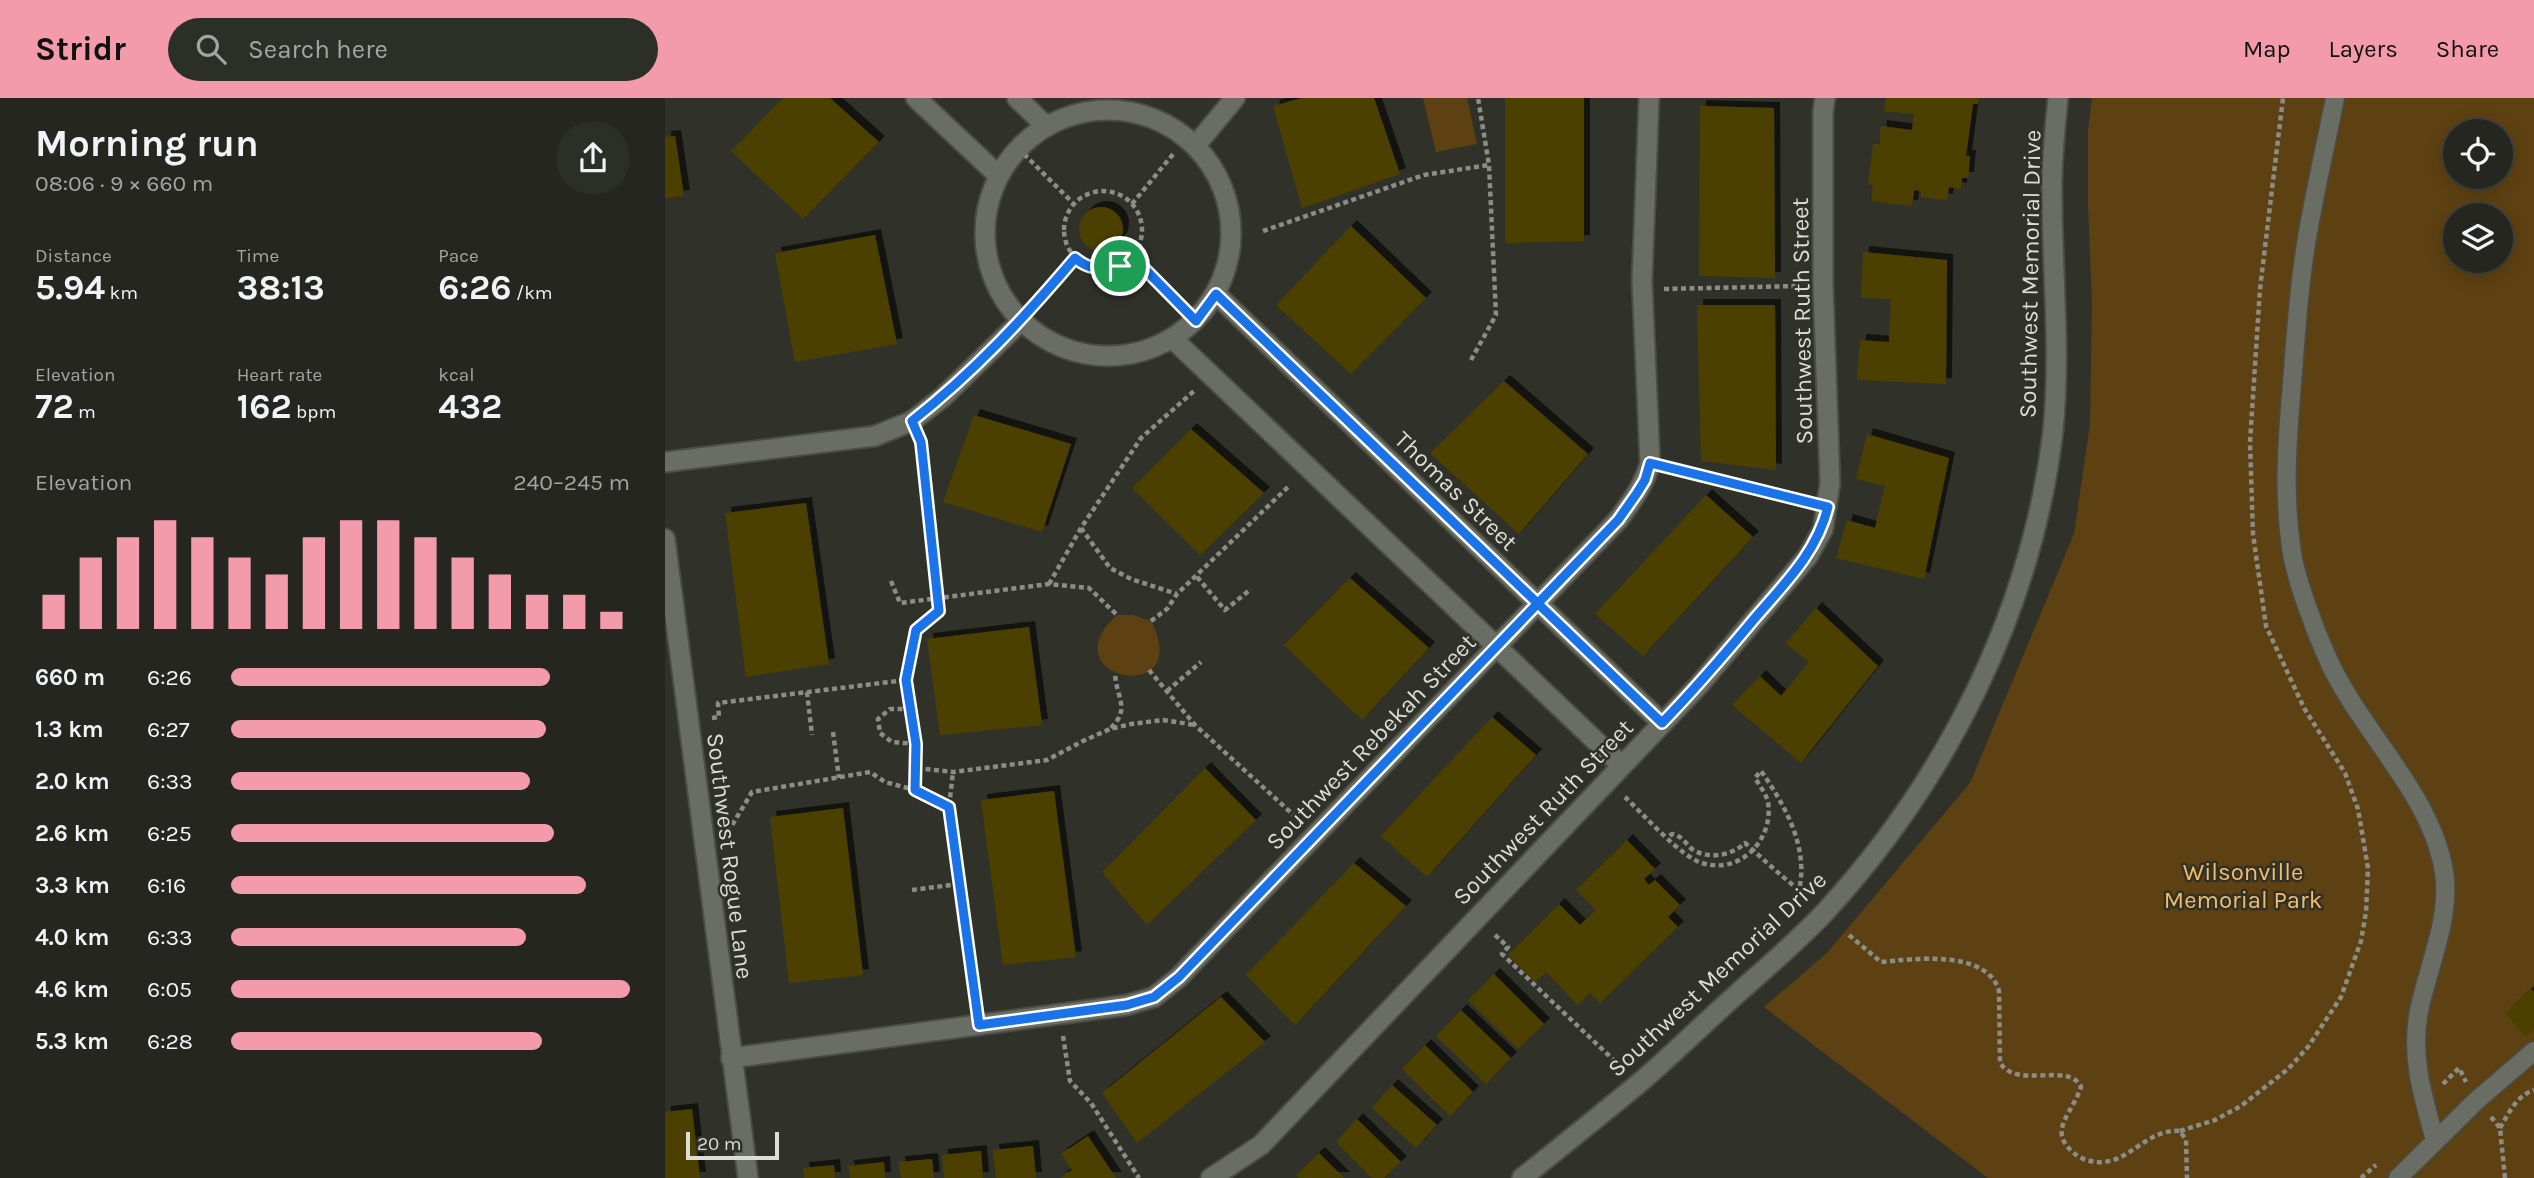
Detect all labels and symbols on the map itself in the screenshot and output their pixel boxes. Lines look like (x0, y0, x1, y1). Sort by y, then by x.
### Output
street label: Southwest Memorial Drive (2013, 130, 2047, 418)
street label: Southwest Ruth Street (1786, 197, 1818, 445)
pin (1090, 236, 1150, 296)
street label: Thomas Street (1389, 426, 1523, 556)
street label: Southwest Rebekah Street (1261, 628, 1481, 856)
street label: Southwest Ruth Street (1447, 713, 1639, 911)
street label: Southwest Rogue Lane (701, 731, 759, 981)
park label: Wilsonville Memorial Park (2164, 858, 2322, 914)
street label: Southwest Memorial Drive (1602, 865, 1832, 1083)
scale bar (686, 1129, 779, 1161)

